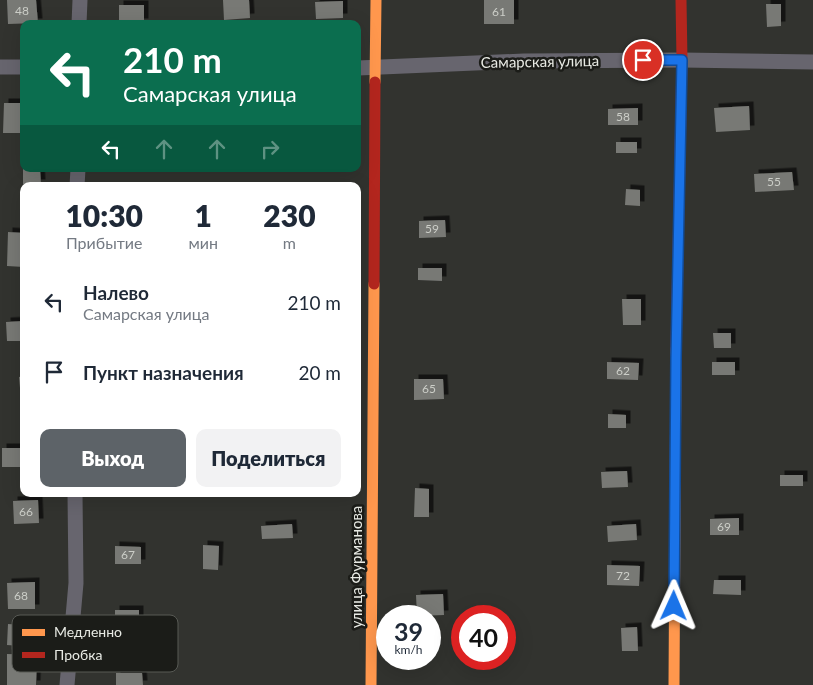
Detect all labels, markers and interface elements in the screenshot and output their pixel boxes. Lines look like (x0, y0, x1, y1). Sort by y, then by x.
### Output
house number: 48 (15, 3, 29, 18)
house number: 61 (492, 4, 506, 19)
text: 210 m (123, 38, 222, 80)
pin (622, 39, 664, 81)
icon: left (40, 40, 105, 105)
icon: arrive (629, 46, 657, 74)
street label: Самарская улица (481, 51, 599, 71)
text: Самарская улица (123, 80, 297, 107)
house number: 58 (616, 109, 630, 124)
icon: left (97, 135, 125, 163)
icon: ahead (150, 135, 178, 163)
icon: ahead (203, 135, 231, 163)
icon: right (256, 135, 284, 163)
house number: 55 (767, 174, 781, 189)
text: 10:30 (65, 197, 143, 233)
text: 1 (194, 197, 212, 233)
text: 230 (263, 197, 316, 233)
house number: 59 (425, 221, 439, 236)
text: Прибытие (66, 233, 142, 252)
text: мин (188, 233, 218, 252)
text: m (283, 233, 296, 252)
text: Налево (83, 281, 149, 304)
icon: left (40, 288, 68, 316)
text: 210 m (287, 291, 341, 314)
text: Самарская улица (83, 304, 209, 323)
icon: arrive (40, 358, 68, 386)
text: Пункт назначения (83, 361, 244, 384)
text: 20 m (298, 361, 341, 384)
house number: 62 (616, 363, 630, 378)
house number: 65 (422, 381, 436, 396)
button: Выход (40, 429, 186, 487)
button: Поделиться (196, 429, 341, 487)
house number: 66 (19, 504, 33, 519)
street label: улица Фурманова (347, 506, 365, 628)
house number: 69 (717, 519, 731, 534)
house number: 67 (121, 547, 135, 562)
house number: 72 (616, 568, 630, 583)
position arrow (647, 579, 699, 631)
house number: 68 (14, 588, 28, 603)
speed limit sign: 40 (451, 605, 516, 670)
legend (12, 615, 178, 672)
text: 39 (394, 616, 423, 646)
text: Медленно (54, 623, 122, 640)
text: km/h (394, 642, 423, 657)
text: Пробка (54, 646, 102, 663)

